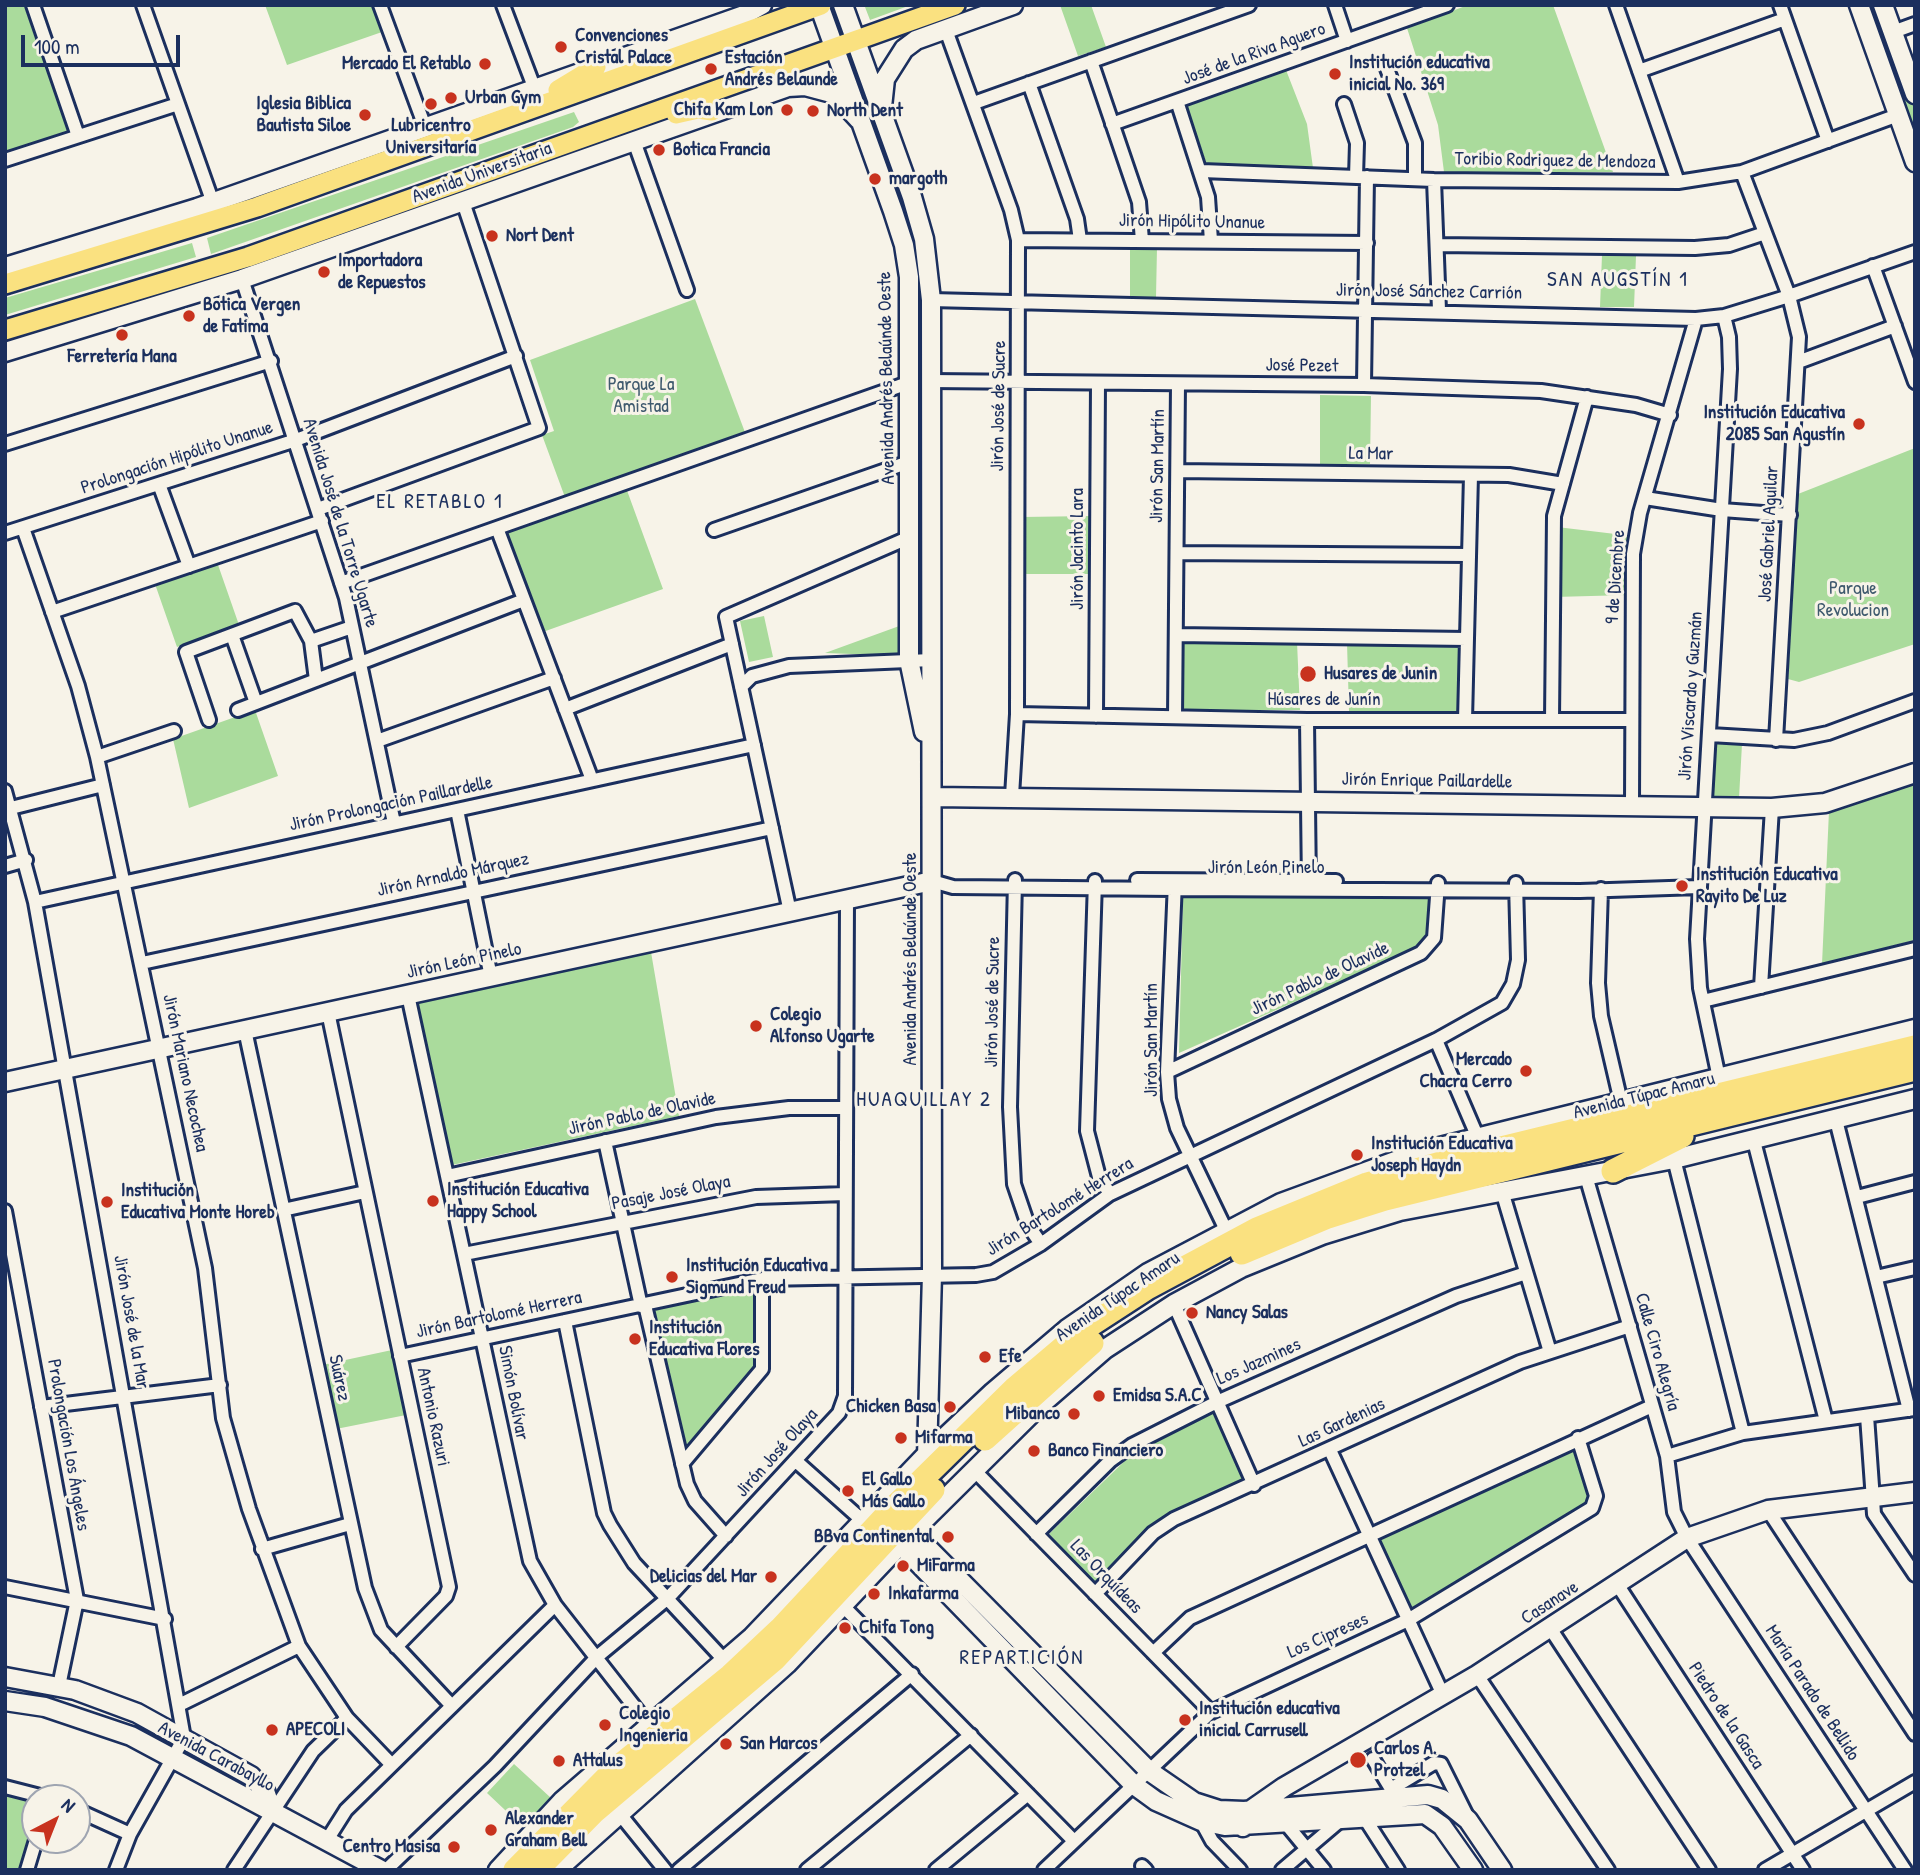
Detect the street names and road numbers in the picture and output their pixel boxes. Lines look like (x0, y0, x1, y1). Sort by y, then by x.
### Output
street label: José de la Riva Aguero (1179, 18, 1329, 90)
street label: Avenida Universitaria (409, 137, 555, 209)
street label: Toribio Rodriguez de Mendoza (1454, 148, 1656, 174)
street label: Jirón Hipólito Unanue (1119, 209, 1265, 235)
street label: Avenida Andrés Belaúnde Oeste (874, 271, 900, 485)
street label: Jirón José Sánchez Carrión (1336, 279, 1522, 305)
street label: Jirón José de Sucre (986, 340, 1012, 472)
street label: José Pezet (1265, 354, 1339, 378)
street label: Jirón San Martín (1146, 409, 1170, 523)
street label: Prolongación Hipólito Unanue (78, 416, 276, 500)
street label: Avenida José de la Torre Ugarte (297, 416, 383, 630)
street label: La Mar (1348, 442, 1394, 466)
street label: José Gabriel Aguilar (1754, 465, 1784, 603)
street label: Jirón Jacinto Lara (1067, 488, 1089, 610)
street label: 9 de Dicembre (1601, 529, 1631, 625)
street label: Jirón Viscardo y Guzmán (1674, 611, 1708, 781)
street label: Húsares de Junín (1267, 689, 1381, 711)
street label: Jirón Enrique Paillardelle (1342, 768, 1512, 794)
street label: Jirón Prolongación Paillardelle (287, 771, 495, 837)
street label: Jirón Arnaldo Márquez (375, 848, 531, 902)
street label: Avenida Andrés Belaúnde Oeste (900, 852, 922, 1066)
street label: Jirón León Pinelo (1208, 857, 1324, 879)
street label: Jirón José de Sucre (980, 936, 1006, 1068)
street label: Jirón Pablo de Olavide (1247, 937, 1393, 1021)
street label: Jirón León Pinelo (405, 938, 523, 984)
street label: Jirón San Martín (1141, 983, 1163, 1097)
street label: Jirón Mariano Necochea (157, 992, 213, 1154)
street label: Avenida Túpac Amaru (1571, 1067, 1717, 1125)
street label: Jirón Pablo de Olavide (566, 1087, 718, 1141)
street label: Jirón Bartolomé Herrera (982, 1153, 1138, 1261)
street label: Pasaje José Olaya (610, 1170, 732, 1216)
street label: Avenida Túpac Amaru (1052, 1247, 1184, 1347)
street label: Jirón José de la Mar (108, 1253, 154, 1391)
street label: Jirón Bartolomé Herrera (414, 1286, 584, 1344)
street label: Calle Ciro Alegría (1629, 1291, 1685, 1413)
street label: Los Jazmines (1213, 1333, 1305, 1391)
street label: Simón Bolívar (493, 1344, 533, 1442)
street label: Suárez (323, 1353, 355, 1403)
street label: Prolongación Los Ángeles (42, 1357, 94, 1533)
street label: Antonio Razuri (411, 1366, 455, 1468)
street label: Las Gardenias (1295, 1393, 1389, 1453)
street label: Jirón José Olaya (731, 1404, 823, 1502)
street label: Las Orquídeas (1065, 1535, 1147, 1619)
street label: Casanave (1517, 1576, 1583, 1630)
street label: Los Cipreses (1284, 1608, 1372, 1664)
street label: María Parado de Bellido (1760, 1621, 1864, 1765)
street label: Piedro de la Gasca (1683, 1658, 1769, 1774)
street label: Avenida Carabayllo (154, 1717, 278, 1797)

